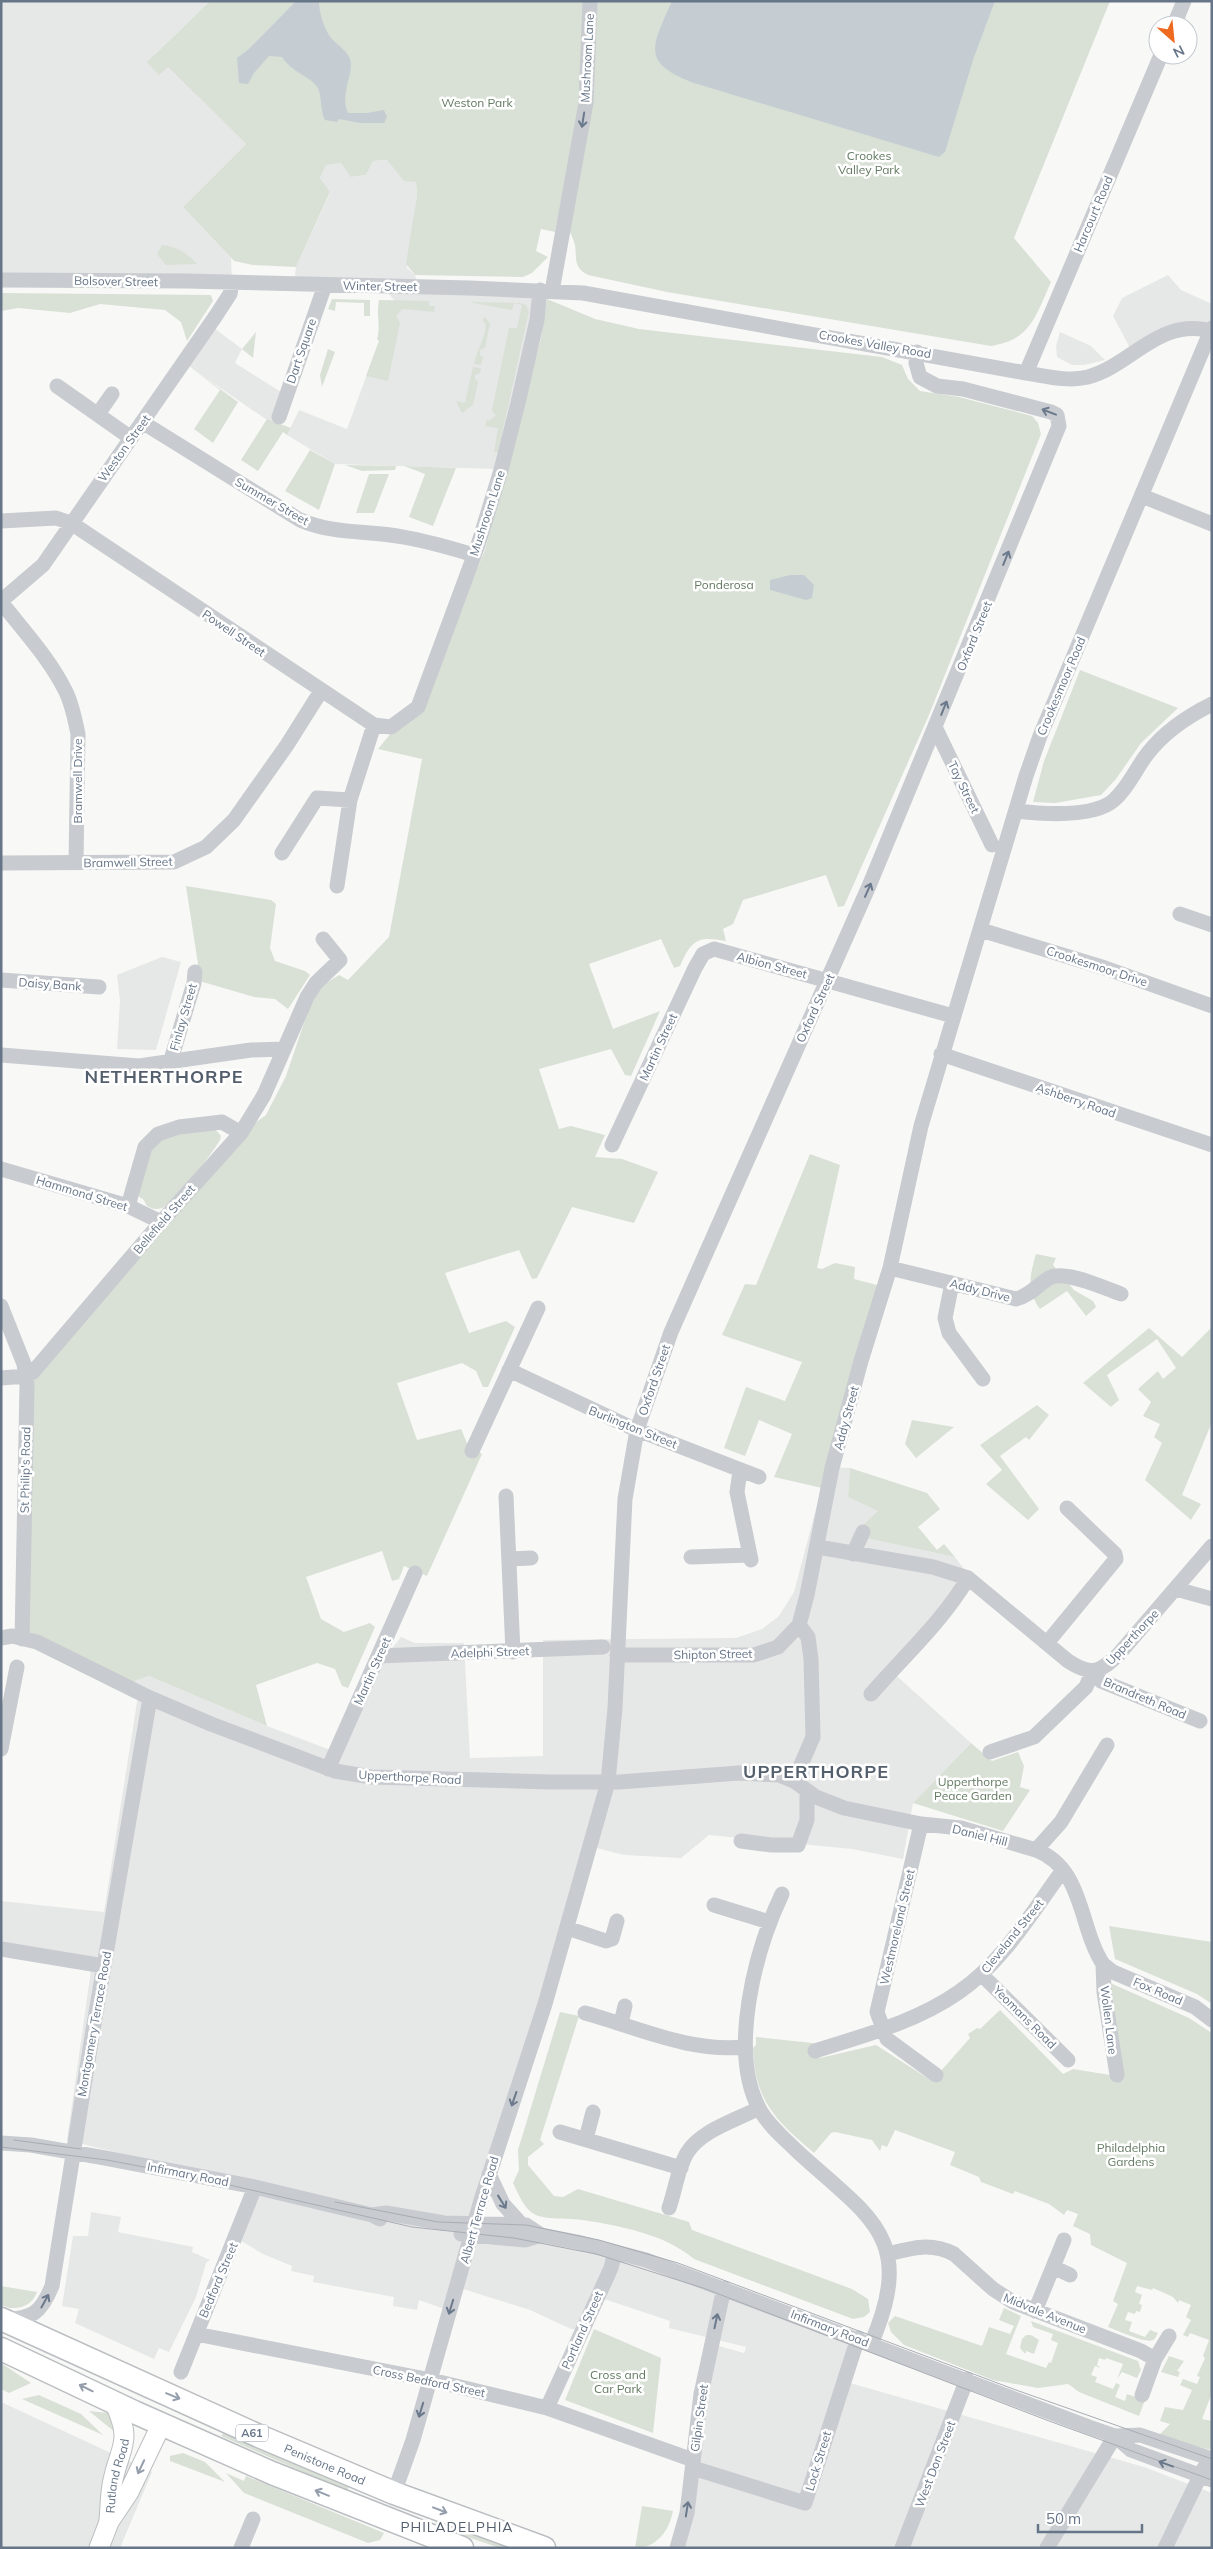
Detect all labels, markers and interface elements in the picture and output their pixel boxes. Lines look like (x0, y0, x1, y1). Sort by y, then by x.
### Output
street label: Mushroom Lane (577, 13, 597, 103)
north arrow (1148, 15, 1198, 65)
text: N (1170, 41, 1188, 62)
park label: Weston Park (441, 95, 514, 110)
one-way arrow (578, 111, 588, 127)
park label: Crookes Valley Park (838, 148, 901, 177)
street label: Harcourt Road (1070, 173, 1116, 255)
street label: Bolsover Street (74, 273, 158, 289)
street label: Winter Street (343, 278, 417, 294)
street label: Dart Square (283, 317, 319, 385)
street label: Crookes Valley Road (818, 327, 932, 361)
one-way arrow (1042, 407, 1057, 416)
street label: Weston Street (95, 411, 153, 485)
street label: Mushroom Lane (466, 468, 508, 558)
street label: Summer Street (232, 474, 312, 528)
one-way arrow (1002, 551, 1012, 566)
park label: Ponderosa (694, 577, 754, 592)
street label: Oxford Street (953, 599, 995, 673)
street label: Powell Street (199, 606, 269, 660)
street label: Crookesmoor Road (1033, 634, 1089, 738)
one-way arrow (940, 701, 950, 716)
street label: Bramwell Drive (70, 739, 85, 823)
street label: Tay Street (945, 758, 983, 816)
street label: Bramwell Street (83, 854, 173, 870)
one-way arrow (863, 883, 873, 898)
street label: Crookesmoor Drive (1045, 943, 1149, 989)
street label: Albion Street (735, 948, 809, 982)
street label: Oxford Street (793, 971, 837, 1045)
street label: Daisy Bank (18, 974, 83, 994)
street label: Finlay Street (166, 982, 200, 1052)
street label: Martin Street (636, 1011, 680, 1083)
district label: NETHERTHORPE (85, 1065, 243, 1088)
street label: Ashberry Road (1034, 1079, 1118, 1121)
street label: Hammond Street (34, 1172, 130, 1214)
street label: Bellefield Street (130, 1181, 198, 1257)
street label: Addy Drive (948, 1275, 1012, 1305)
street label: Oxford Street (635, 1342, 673, 1418)
street label: Addy Street (830, 1384, 862, 1452)
street label: Burlington Street (587, 1402, 679, 1452)
street label: St Philip's Road (17, 1427, 33, 1513)
street label: Upperthorpe (1102, 1606, 1162, 1668)
street label: Martin Street (350, 1635, 394, 1707)
street label: Adelphi Street (450, 1643, 530, 1661)
street label: Shipton Street (673, 1646, 753, 1662)
street label: Brandreth Road (1101, 1674, 1189, 1722)
district label: UPPERTHORPE (743, 1760, 889, 1783)
street label: Upperthorpe Road (358, 1767, 462, 1787)
park label: Upperthorpe Peace Garden (934, 1774, 1012, 1803)
street label: Daniel Hill (951, 1821, 1009, 1849)
street label: Westmoreland Street (876, 1868, 918, 1986)
street label: Cleveland Street (978, 1896, 1046, 1976)
street label: Montgomery Terrace Road (74, 1950, 114, 2098)
street label: Fox Road (1131, 1974, 1185, 2008)
street label: Yeomans Road (990, 1982, 1060, 2052)
street label: Wollen Lane (1097, 1985, 1121, 2055)
one-way arrow (509, 2091, 518, 2106)
park label: Philadelphia Gardens (1097, 2140, 1165, 2169)
street label: Albert Terrace Road (456, 2155, 502, 2265)
street label: Infirmary Road (146, 2159, 230, 2189)
one-way arrow (497, 2195, 507, 2209)
street label: Bedford Street (195, 2240, 241, 2320)
street label: Portland Street (558, 2289, 606, 2371)
street label: Midvale Avenue (1001, 2290, 1089, 2336)
one-way arrow (40, 2294, 50, 2309)
one-way arrow (446, 2299, 456, 2315)
street label: Infirmary Road (789, 2306, 871, 2350)
one-way arrow (712, 2313, 722, 2329)
street label: Cross Bedford Street (371, 2362, 487, 2400)
park label: Cross and Car Park (590, 2367, 646, 2396)
one-way arrow (79, 2383, 94, 2393)
street label: Gilpin Street (687, 2383, 711, 2453)
one-way arrow (165, 2392, 180, 2402)
one-way arrow (416, 2401, 426, 2417)
street label: West Don Street (912, 2419, 958, 2509)
road number: A61 (236, 2424, 268, 2442)
street label: Lock Street (802, 2429, 834, 2493)
street label: Rutland Road (102, 2438, 131, 2514)
street label: Penistone Road (282, 2440, 368, 2488)
one-way arrow (135, 2459, 145, 2474)
one-way arrow (1159, 2459, 1174, 2468)
one-way arrow (315, 2488, 330, 2498)
one-way arrow (683, 2501, 693, 2517)
scale bar (1038, 2502, 1142, 2534)
one-way arrow (431, 2506, 447, 2515)
text: 50 m (1046, 2509, 1081, 2528)
district label: PHILADELPHIA (400, 2518, 514, 2536)

